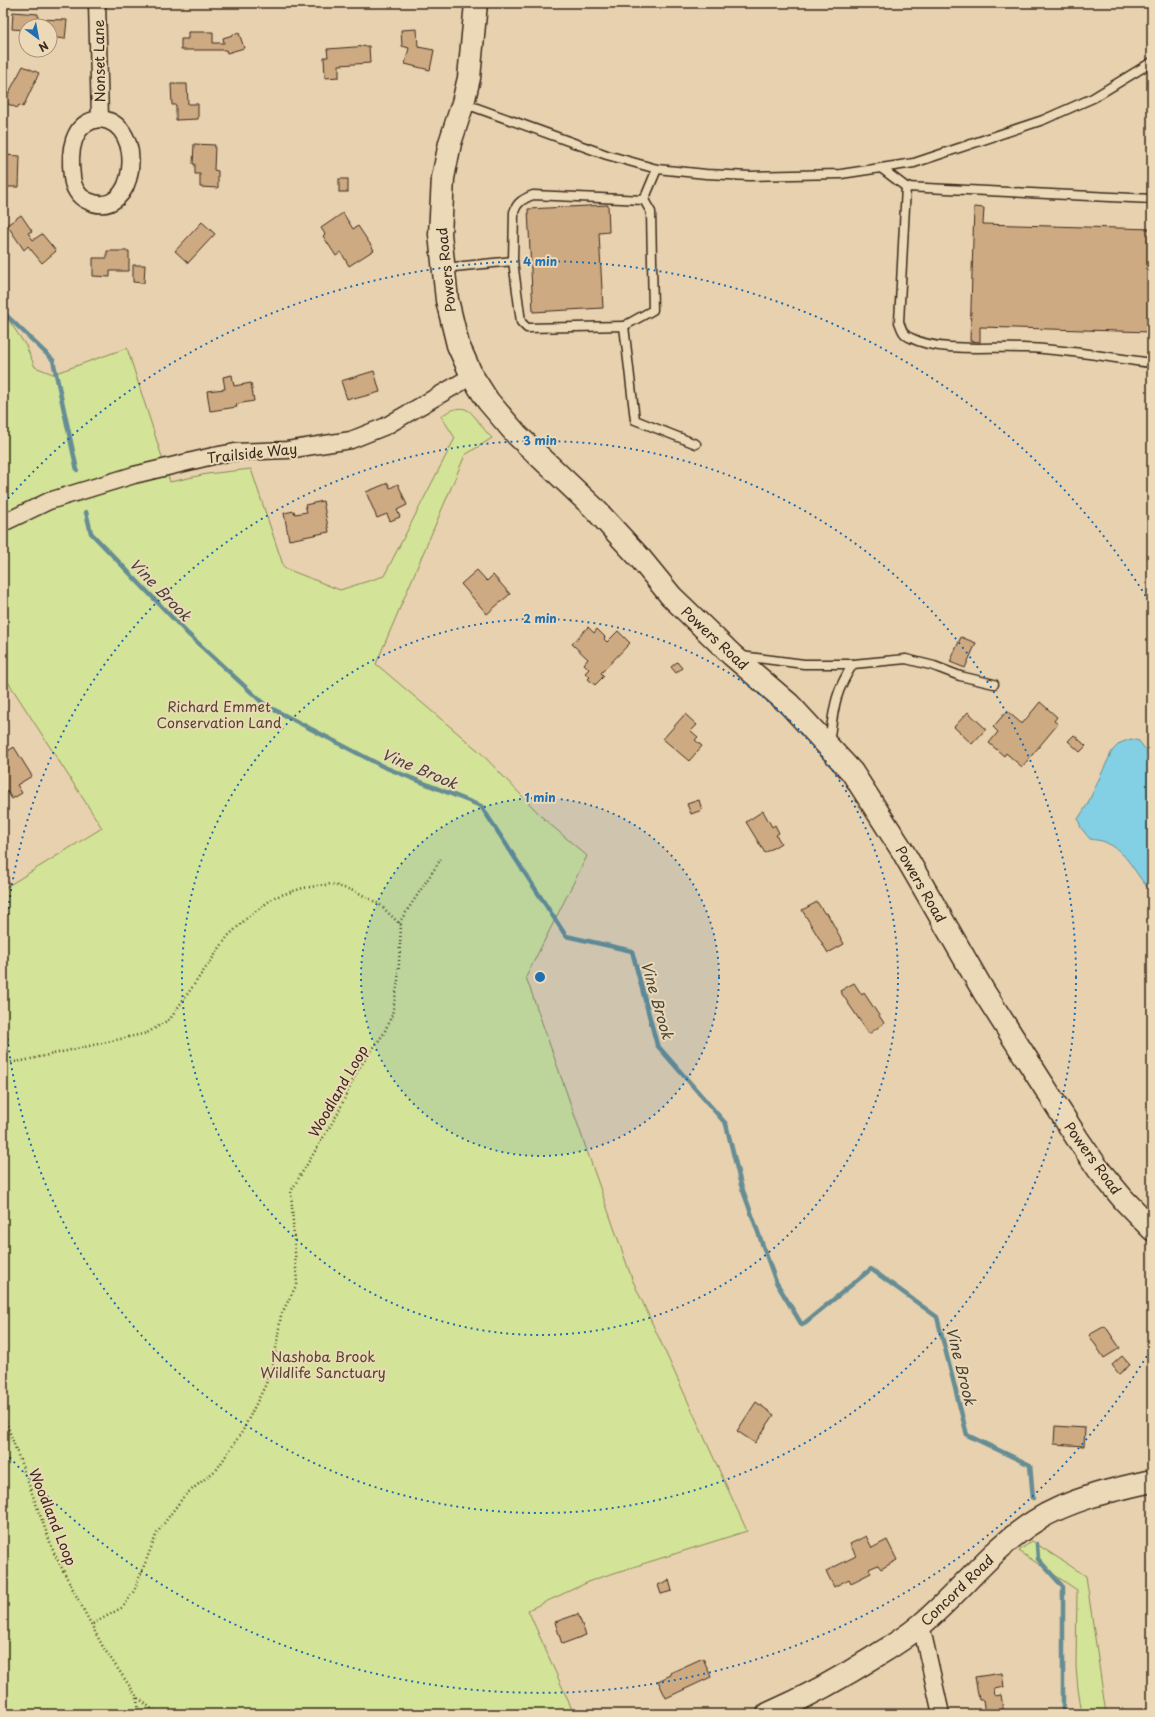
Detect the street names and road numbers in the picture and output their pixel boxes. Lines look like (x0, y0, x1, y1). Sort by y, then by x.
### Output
street label: Nonset Lane (88, 19, 110, 103)
street label: Powers Road (431, 226, 461, 314)
street label: Trailside Way (206, 438, 298, 468)
street label: Powers Road (677, 601, 753, 675)
street label: Powers Road (891, 842, 951, 926)
street label: Woodland Loop (303, 1041, 373, 1141)
street label: Powers Road (1059, 1117, 1127, 1199)
street label: Woodland Loop (24, 1465, 82, 1569)
street label: Concord Road (916, 1549, 998, 1631)

